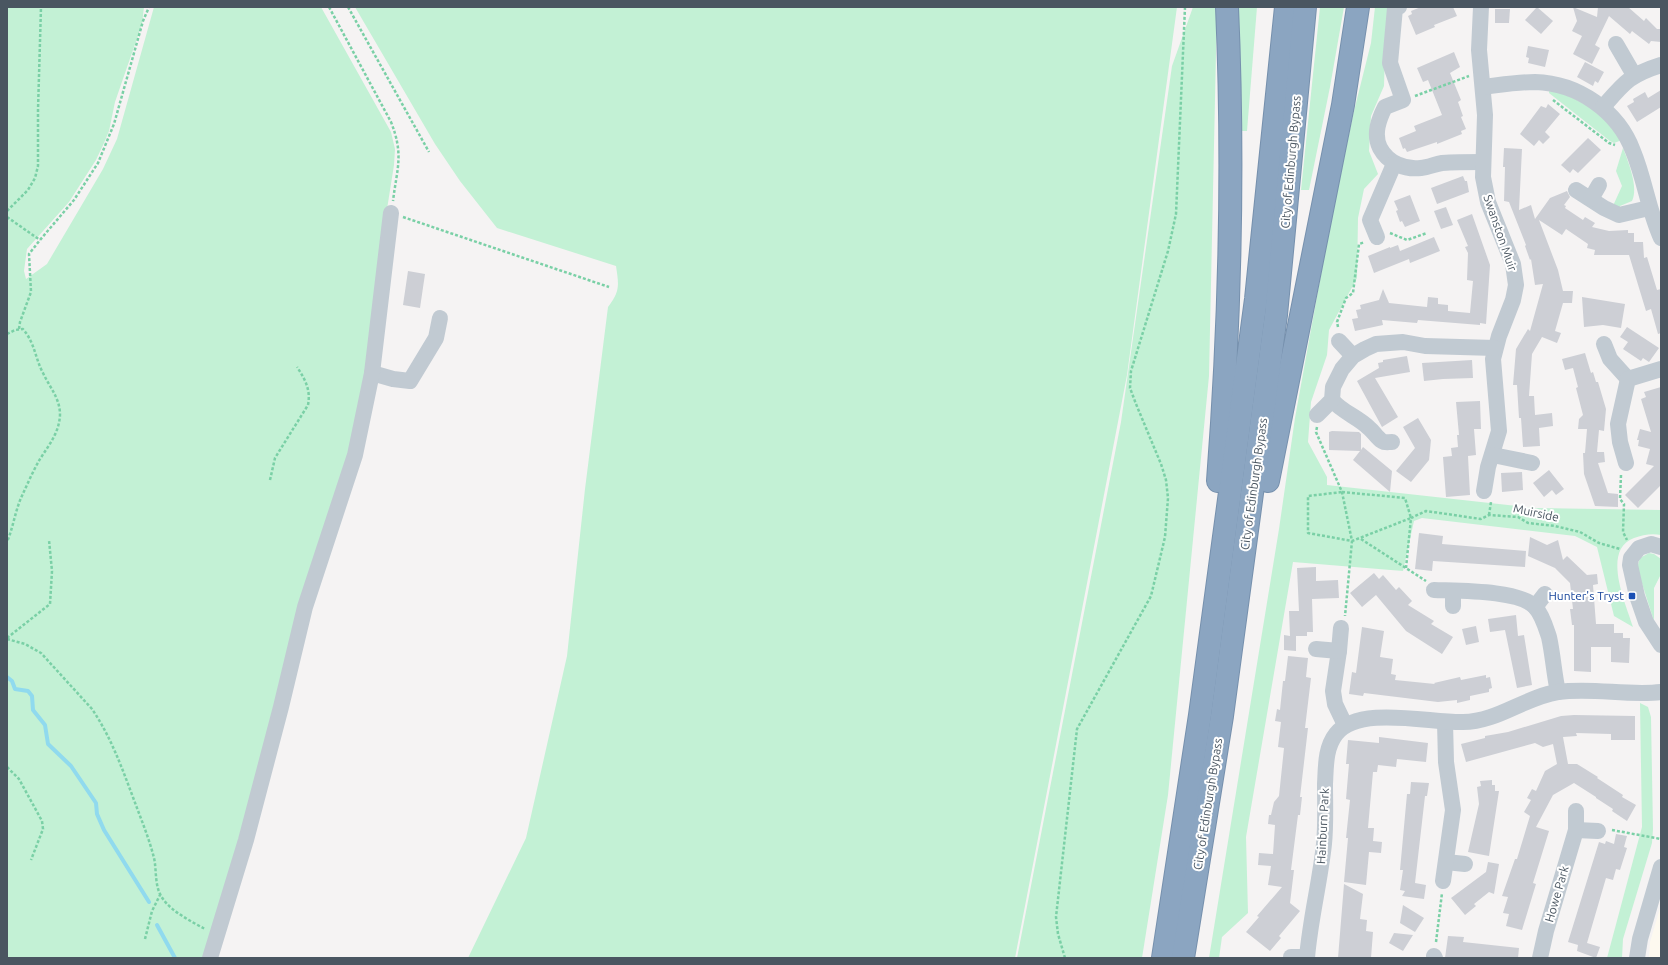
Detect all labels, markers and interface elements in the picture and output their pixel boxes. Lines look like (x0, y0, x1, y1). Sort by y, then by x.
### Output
street label: City of Edinburgh Bypass (1278, 95, 1303, 229)
street label: Swanston Muir (1481, 193, 1520, 273)
street label: City of Edinburgh Bypass (1238, 417, 1269, 551)
street label: Muirside (1512, 501, 1560, 524)
place label: Hunter's Tryst (1548, 589, 1624, 602)
marker: Hunter's Tryst (1627, 591, 1637, 601)
street label: City of Edinburgh Bypass (1191, 737, 1224, 871)
street label: Hainburn Park (1314, 788, 1331, 864)
street label: Howe Park (1542, 864, 1571, 923)

